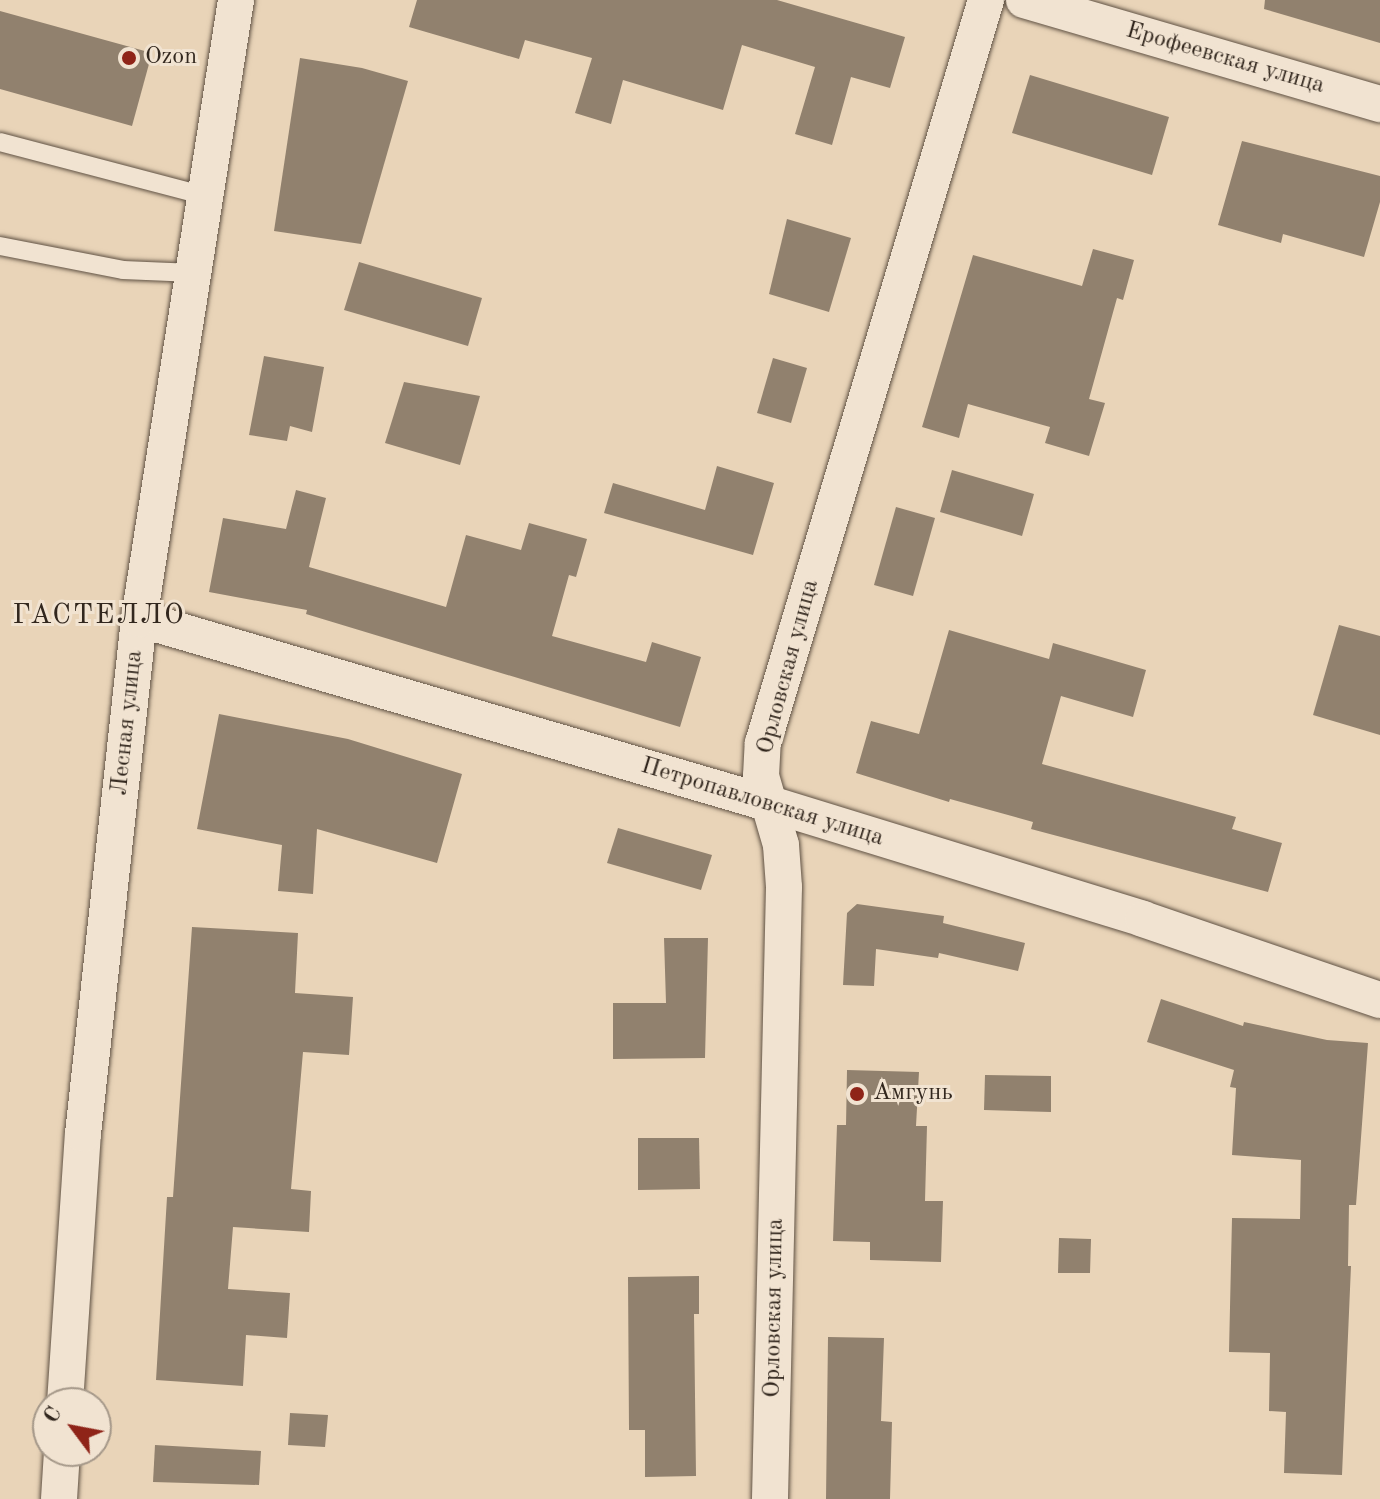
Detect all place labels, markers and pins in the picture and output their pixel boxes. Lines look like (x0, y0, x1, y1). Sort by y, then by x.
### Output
place label: Ozon (145, 44, 197, 72)
marker: Ozon (120, 49, 138, 67)
place label: Амгунь (873, 1080, 953, 1108)
marker: Амгунь (848, 1085, 866, 1103)

